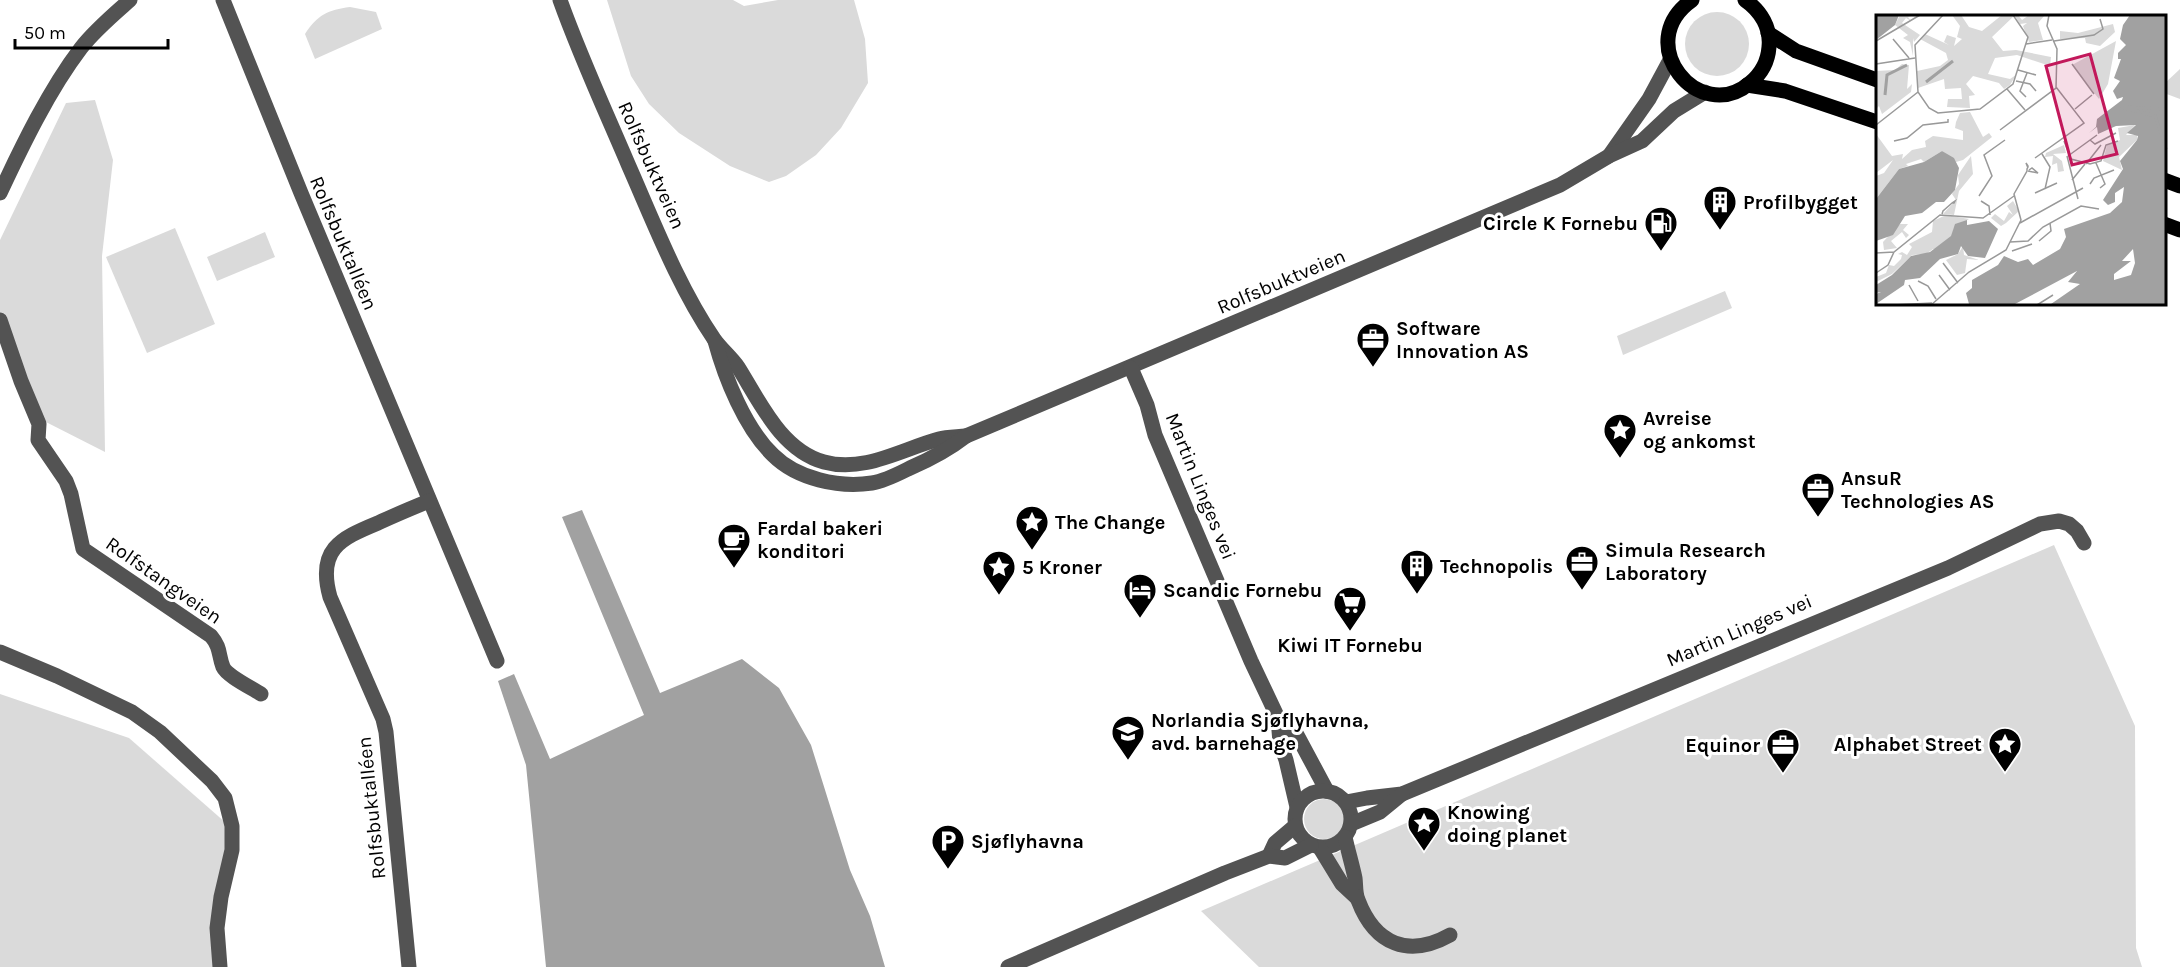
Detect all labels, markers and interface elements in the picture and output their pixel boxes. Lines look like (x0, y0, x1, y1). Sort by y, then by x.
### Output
scale bar (15, 12, 168, 50)
inset map (1876, 15, 2165, 304)
text: 50 m (24, 22, 66, 44)
street label: Rolfsbuktveien (613, 98, 690, 232)
street label: Rolfsbuktalléen (305, 173, 382, 314)
building icon: Profilbygget (1702, 184, 1738, 231)
place label: Profilbygget (1743, 191, 1858, 214)
fuel station icon: Circle K Fornebu (1643, 205, 1679, 252)
place label: Circle K Fornebu (1483, 212, 1638, 235)
street label: Rolfsbuktveien (1214, 244, 1349, 319)
place label: Software Innovation AS (1396, 317, 1529, 363)
office icon: Software Innovation AS (1355, 321, 1391, 368)
place label: Avreise og ankomst (1643, 407, 1756, 453)
street label: Martin Linges vei (1161, 410, 1240, 563)
place icon: Avreise og ankomst (1602, 412, 1638, 459)
place label: AnsuR Technologies AS (1841, 467, 1994, 513)
office icon: AnsuR Technologies AS (1800, 471, 1836, 518)
place icon: The Change (1014, 504, 1050, 551)
place label: The Change (1055, 511, 1165, 534)
place label: Fardal bakeri konditori (757, 517, 883, 563)
cafe icon: Fardal bakeri konditori (716, 522, 752, 569)
street label: Rolfstangveien (101, 532, 226, 629)
place label: Simula Research Laboratory (1605, 539, 1766, 585)
office icon: Simula Research Laboratory (1564, 544, 1600, 591)
building icon: Technopolis (1399, 548, 1435, 595)
place icon: 5 Kroner (981, 549, 1017, 596)
place label: Technopolis (1440, 555, 1553, 578)
place label: 5 Kroner (1022, 556, 1102, 579)
hotel icon: Scandic Fornebu (1122, 572, 1158, 619)
place label: Scandic Fornebu (1163, 579, 1322, 602)
supermarket icon: Kiwi IT Fornebu (1332, 585, 1368, 632)
street label: Martin Linges vei (1663, 589, 1815, 672)
place label: Kiwi IT Fornebu (1277, 634, 1423, 657)
place label: Norlandia Sjøflyhavna, avd. barnehage (1151, 709, 1368, 755)
school or university icon: Norlandia Sjøflyhavna, avd. barnehage (1110, 714, 1146, 761)
place icon: Alphabet Street (1987, 726, 2023, 773)
office icon: Equinor (1765, 727, 1801, 774)
place label: Alphabet Street (1834, 733, 1982, 756)
place label: Equinor (1685, 734, 1760, 757)
street label: Rolfsbuktalléen (353, 736, 390, 880)
place label: Knowing doing planet (1447, 801, 1567, 847)
place icon: Knowing doing planet (1406, 805, 1442, 852)
parking icon: Sjøflyhavna (930, 823, 966, 870)
place label: Sjøflyhavna (971, 830, 1084, 853)

